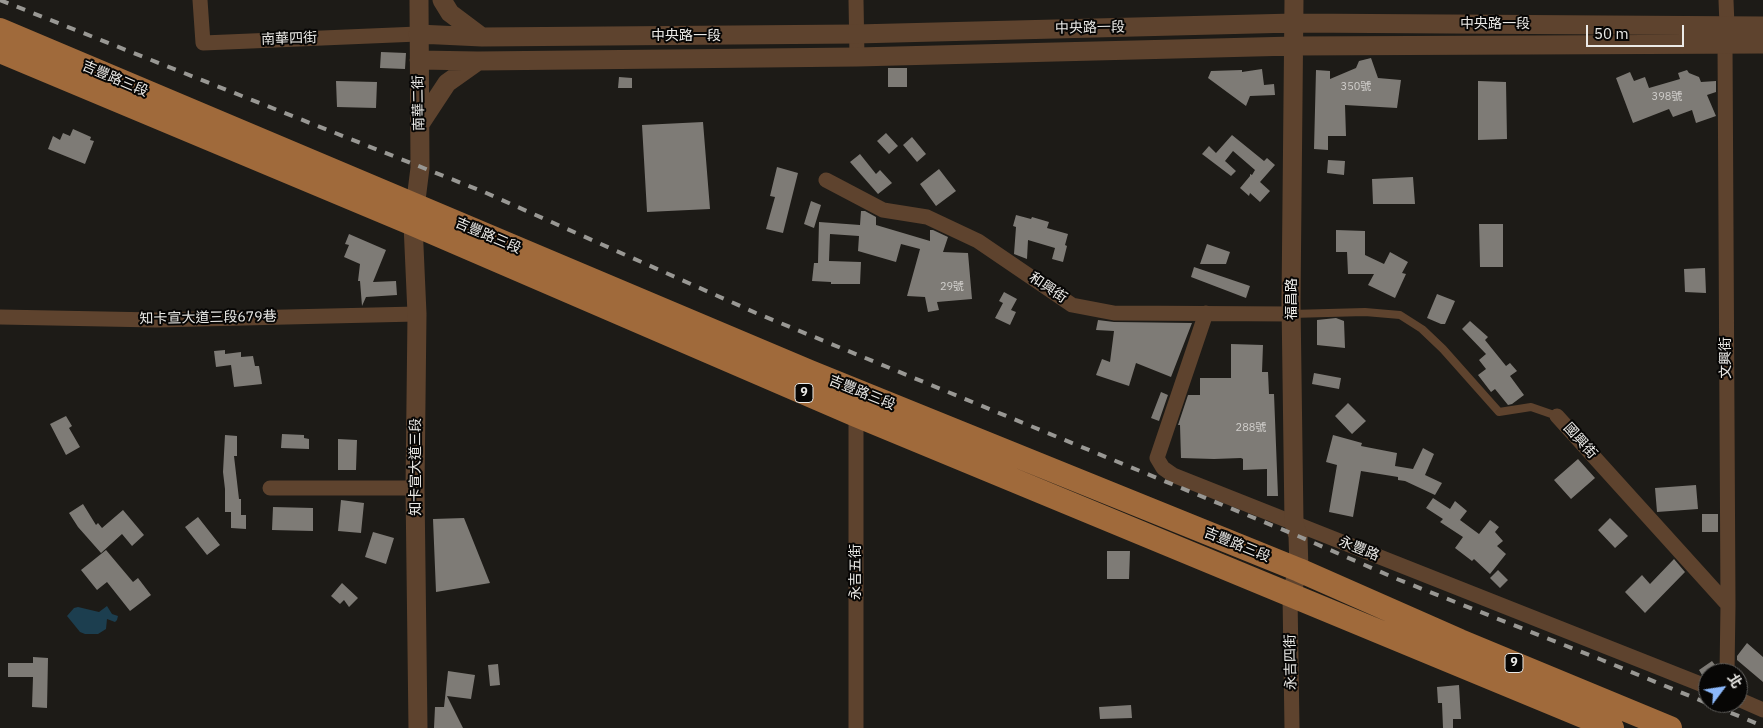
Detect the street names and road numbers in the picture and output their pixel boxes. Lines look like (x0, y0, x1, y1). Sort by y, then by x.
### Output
street label: 中央路一段 (1460, 16, 1530, 32)
street label: 中央路一段 (1055, 19, 1125, 37)
street label: 中央路一段 (651, 28, 721, 44)
street label: 南華四街 (261, 30, 317, 48)
street label: 吉豐路三段 (80, 58, 150, 100)
street label: 南華二街 (410, 75, 428, 131)
street label: 吉豐路三段 (453, 215, 523, 257)
street label: 和興街 (1026, 269, 1070, 307)
street label: 福昌路 (1284, 278, 1300, 320)
street label: 知卡宣大道三段679巷 (139, 308, 277, 328)
street label: 文興街 (1718, 337, 1734, 379)
street label: 吉豐路三段 (826, 372, 898, 414)
road number: 9 (795, 383, 813, 402)
street label: 知卡宣大道三段 (408, 418, 424, 516)
street label: 國興街 (1560, 420, 1600, 462)
street label: 吉豐路三段 (1201, 524, 1273, 566)
street label: 永豐路 (1336, 533, 1382, 565)
street label: 永吉五街 (848, 544, 864, 600)
street label: 永吉四街 (1282, 634, 1300, 690)
road number: 9 (1505, 654, 1523, 672)

